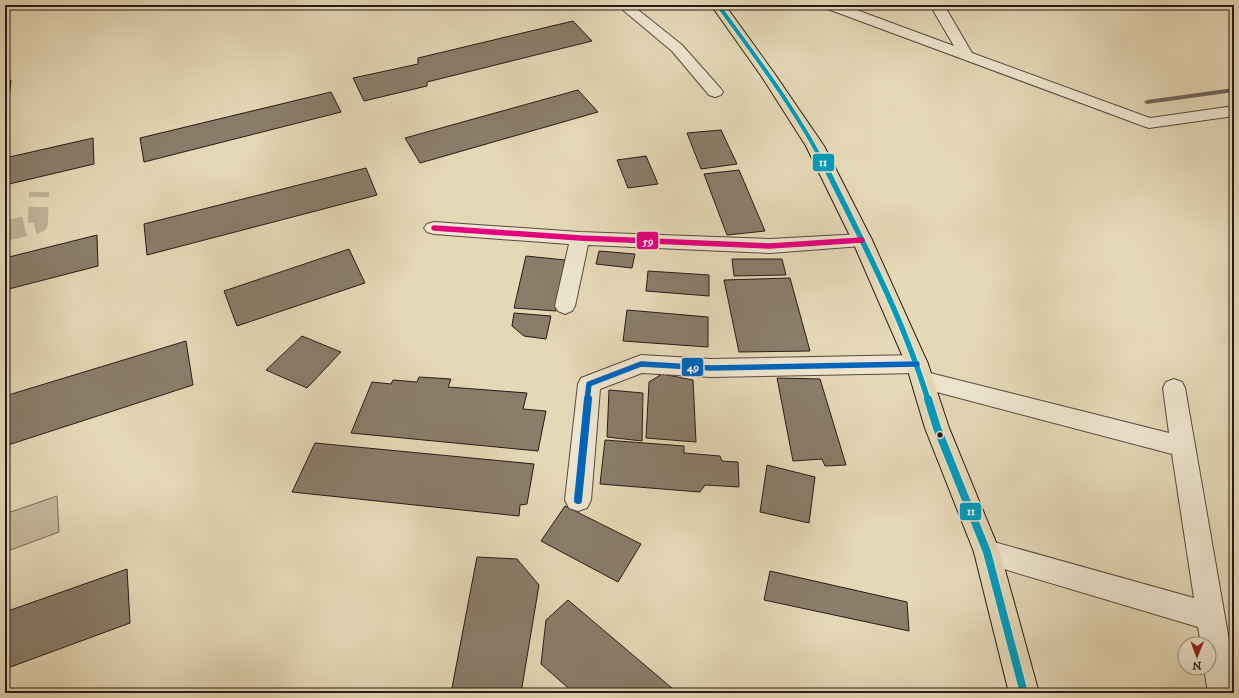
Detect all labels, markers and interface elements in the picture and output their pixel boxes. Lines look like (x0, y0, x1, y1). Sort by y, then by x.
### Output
line badge: 11 (812, 153, 835, 172)
text: 11 (819, 156, 827, 170)
line badge: 59 (636, 231, 659, 250)
text: 59 (642, 235, 654, 249)
line badge: 49 (681, 357, 704, 377)
text: 49 (686, 361, 699, 375)
unlabelled marker (935, 430, 945, 440)
line badge: 11 (959, 502, 982, 521)
text: 11 (967, 505, 975, 519)
north arrow (1177, 636, 1217, 676)
text: N (1192, 658, 1201, 672)

